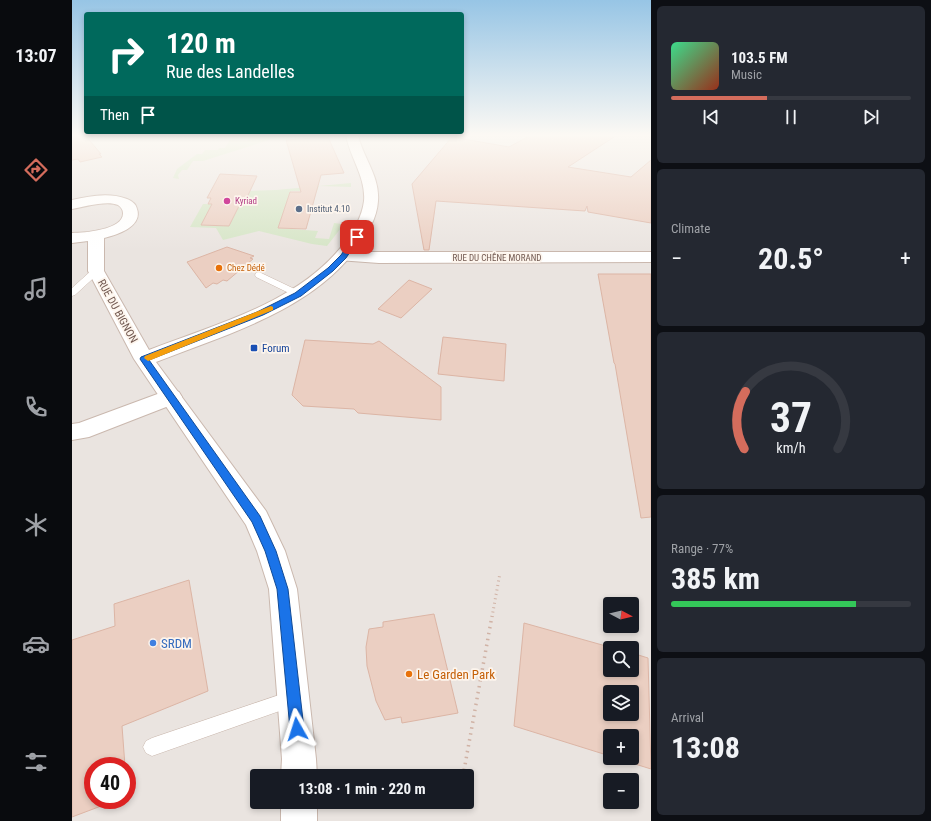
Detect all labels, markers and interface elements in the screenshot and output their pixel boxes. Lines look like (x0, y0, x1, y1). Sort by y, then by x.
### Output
text: 120 m (166, 27, 236, 60)
icon: right (100, 28, 152, 80)
text: 13:07 (15, 45, 57, 66)
text: 103.5 FM (731, 49, 788, 67)
text: Rue des Landelles (166, 61, 295, 82)
text: Music (731, 67, 762, 82)
icon: arrive (137, 104, 159, 126)
text: Then (100, 106, 129, 124)
icon: previous (700, 106, 722, 128)
icon: pause (780, 106, 802, 128)
icon: next (860, 106, 882, 128)
icon: directions (22, 156, 50, 184)
marker: Kyriad (222, 196, 232, 206)
place label: Kyriad (235, 196, 257, 206)
marker: Institut 4.10 (294, 204, 304, 214)
place label: Institut 4.10 (307, 204, 350, 214)
pin (340, 220, 374, 254)
text: Climate (671, 221, 710, 236)
icon: arrive (346, 226, 368, 248)
text: 20.5° (758, 241, 824, 276)
text: − (671, 246, 682, 271)
text: + (900, 246, 911, 271)
street label: RUE DU CHÊNE MORAND (453, 252, 541, 263)
marker: Chez Dédé (214, 263, 224, 273)
place label: Chez Dédé (227, 263, 265, 273)
icon: music (22, 275, 50, 303)
street label: RUE DU BIGNON (95, 277, 140, 345)
place label: Forum (262, 342, 290, 355)
marker: Forum (249, 343, 259, 353)
text: 37 (770, 392, 812, 441)
icon: phone (22, 393, 50, 421)
text: km/h (776, 439, 806, 455)
icon: climate (22, 511, 50, 539)
text: Range · 77% (671, 541, 733, 556)
text: 385 km (671, 561, 760, 596)
north arrow (603, 597, 639, 633)
map controls (603, 597, 639, 809)
icon: car (22, 630, 50, 658)
place label: SRDM (161, 636, 192, 651)
marker: SRDM (148, 638, 158, 648)
button: search (603, 641, 639, 677)
place label: Le Garden Park (417, 667, 495, 682)
marker: Le Garden Park (404, 669, 414, 679)
button: layers (603, 685, 639, 721)
position arrow (276, 708, 318, 750)
text: Arrival (671, 710, 704, 725)
button: + (603, 729, 639, 765)
text: 13:08 (671, 730, 740, 765)
icon: filters (22, 748, 50, 776)
speed limit sign: 40 (84, 757, 136, 809)
button: − (603, 773, 639, 809)
text: 13:08 · 1 min · 220 m (298, 780, 426, 798)

